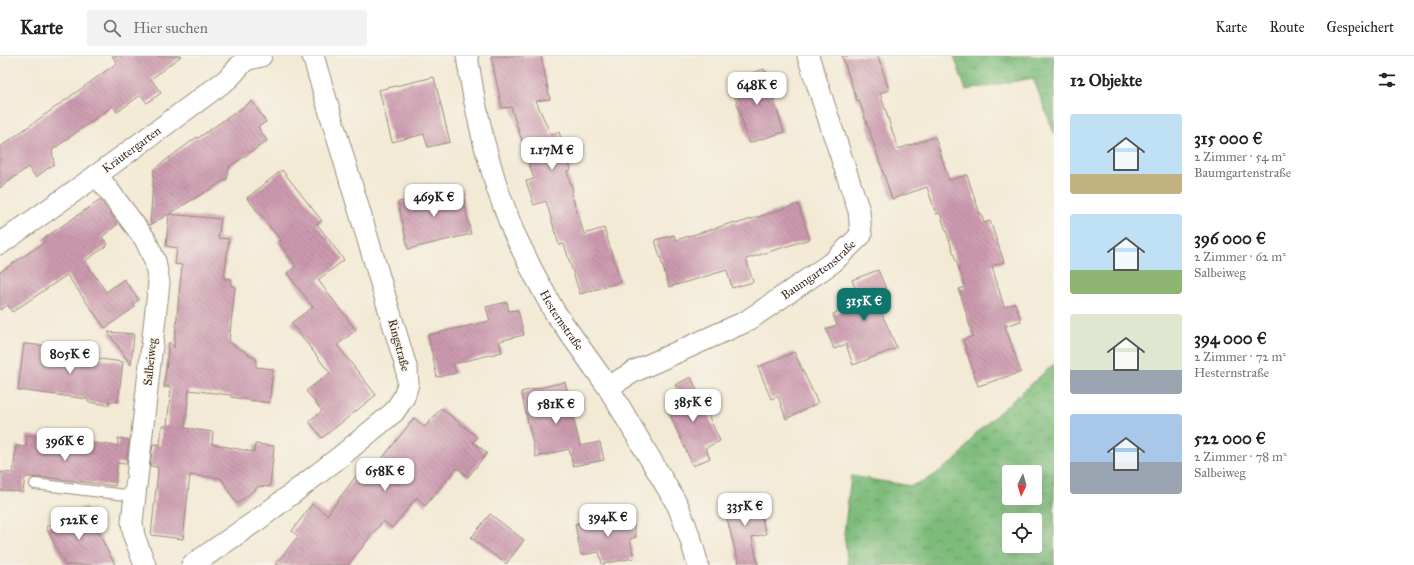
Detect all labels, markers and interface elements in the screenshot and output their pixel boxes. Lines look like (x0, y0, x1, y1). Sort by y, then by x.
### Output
search box (87, 10, 367, 46)
text: Karte (20, 16, 63, 39)
icon: search (101, 17, 123, 39)
text: Hier suchen (133, 19, 208, 37)
text: Karte (1215, 19, 1247, 36)
text: Route (1269, 19, 1305, 36)
text: Gespeichert (1327, 19, 1394, 36)
icon: filters (1376, 69, 1398, 91)
text: 12 Objekte (1070, 70, 1142, 91)
pin: 648K € (724, 72, 790, 106)
text: 648K € (737, 77, 777, 93)
street label: Kräutergarten (100, 123, 164, 176)
text: 315 000 € (1194, 128, 1263, 149)
icon: home (1102, 130, 1150, 178)
pin: 1.17M € (515, 137, 589, 171)
text: 1.17M € (530, 142, 574, 158)
text: 2 Zimmer · 54 m² (1194, 149, 1286, 165)
text: Baumgartenstraße (1194, 165, 1291, 181)
pin: 469K € (401, 184, 467, 218)
text: 469K € (414, 189, 454, 205)
text: 396 000 € (1194, 228, 1266, 249)
icon: home (1102, 230, 1150, 278)
street label: Baumgartenstraße (779, 237, 858, 302)
text: 2 Zimmer · 62 m² (1194, 249, 1286, 265)
text: Salbeiweg (1194, 265, 1246, 281)
street label: Hesternstraße (537, 287, 587, 353)
pin: 315K € (831, 288, 897, 322)
text: 315K € (846, 293, 882, 309)
street label: Ringstraße (384, 317, 413, 373)
text: 394 000 € (1194, 328, 1267, 349)
icon: home (1102, 330, 1150, 378)
street label: Salbeiweg (141, 337, 160, 386)
pin: 805K € (37, 341, 103, 375)
text: 805K € (50, 346, 90, 362)
text: 2 Zimmer · 72 m² (1194, 349, 1286, 365)
text: Hesternstraße (1194, 365, 1269, 381)
pin: 385K € (660, 389, 726, 423)
pin: 581K € (523, 391, 589, 425)
text: 385K € (674, 394, 712, 410)
text: 581K € (537, 396, 575, 412)
pin: 396K € (32, 428, 98, 462)
text: 522 000 € (1194, 428, 1266, 449)
icon: home (1102, 430, 1150, 478)
text: 396K € (46, 433, 84, 449)
text: 2 Zimmer · 78 m² (1194, 449, 1287, 465)
pin: 658K € (352, 458, 418, 492)
text: 658K € (365, 463, 405, 479)
north arrow (1002, 465, 1042, 505)
map controls (1002, 465, 1042, 553)
text: Salbeiweg (1194, 465, 1246, 481)
pin: 335K € (712, 493, 778, 527)
text: 335K € (727, 498, 763, 514)
pin: 394K € (575, 504, 641, 538)
pin: 522K € (46, 507, 112, 541)
text: 394K € (588, 509, 628, 525)
text: 522K € (60, 512, 98, 528)
button: locate (1002, 513, 1042, 553)

